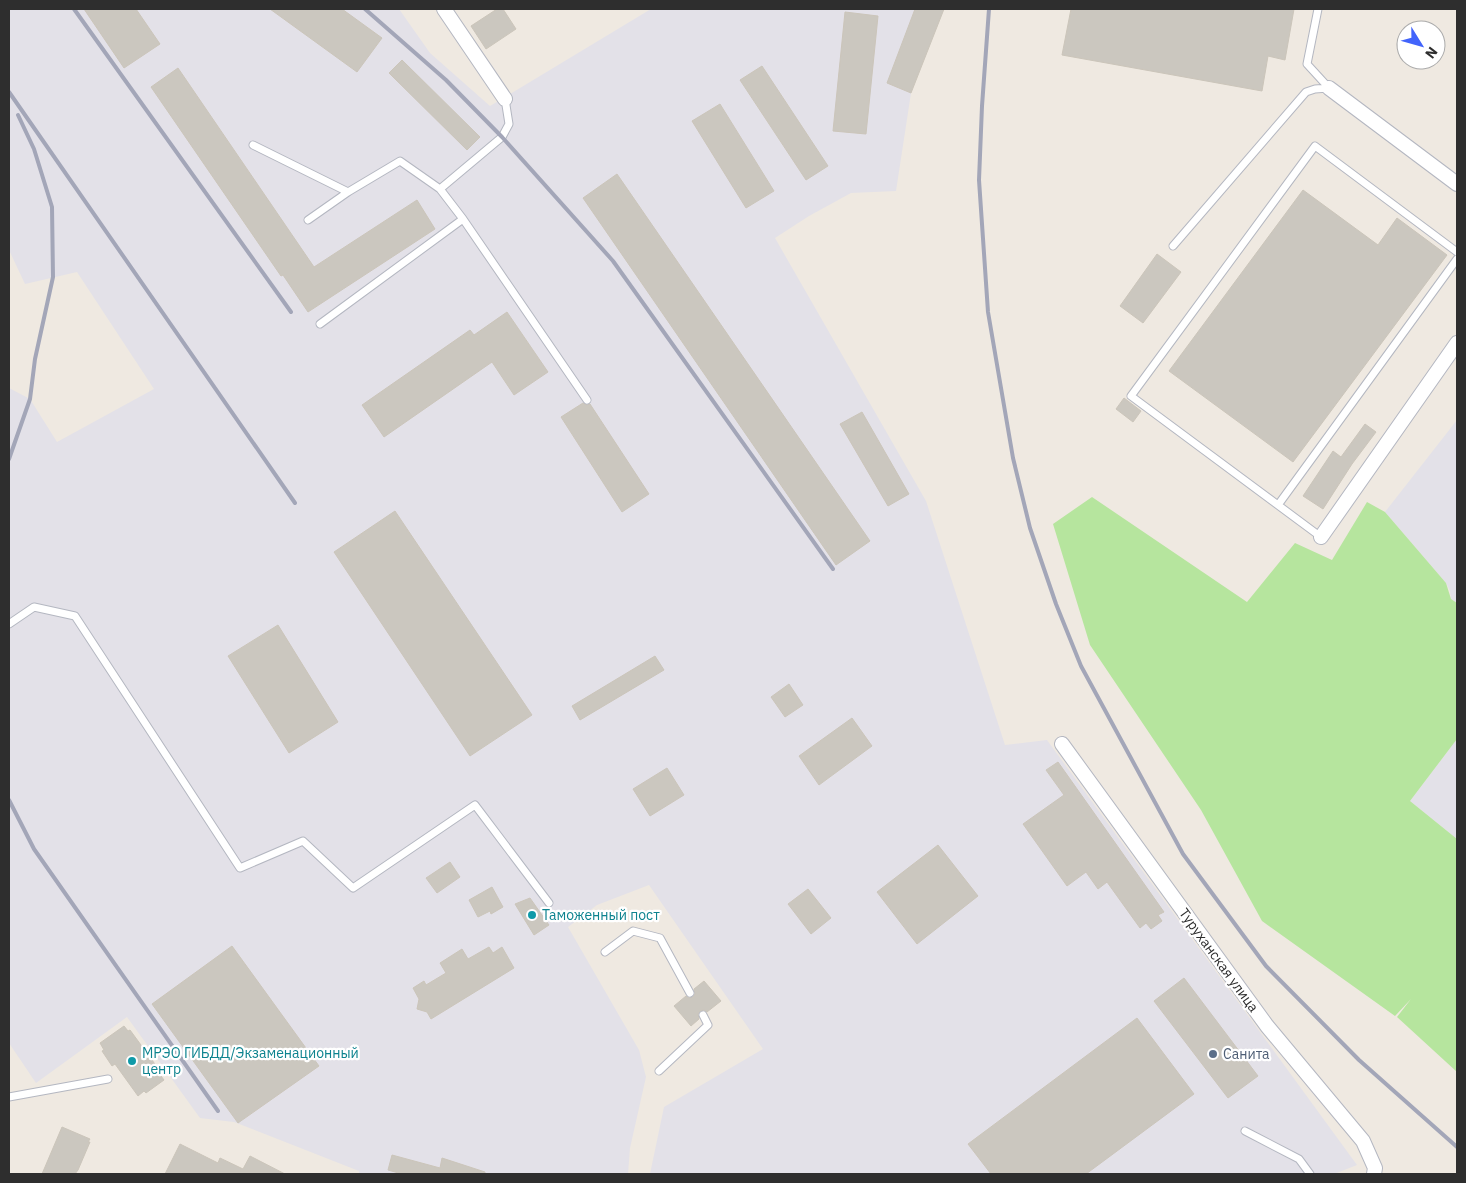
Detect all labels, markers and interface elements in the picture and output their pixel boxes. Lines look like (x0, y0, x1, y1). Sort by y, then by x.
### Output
north arrow (1396, 20, 1446, 70)
text: N (1421, 43, 1442, 62)
street label: Туруханская улица (1175, 905, 1263, 1016)
place label: Таможенный пост (542, 906, 660, 924)
marker: Таможенный пост (526, 909, 538, 921)
place label: МРЭО ГИБДД/Экзаменационный центр (142, 1044, 359, 1078)
place label: Санита (1223, 1045, 1270, 1063)
marker: Санита (1207, 1048, 1219, 1060)
marker: МРЭО ГИБДД/Экзаменационный центр (126, 1055, 138, 1067)

